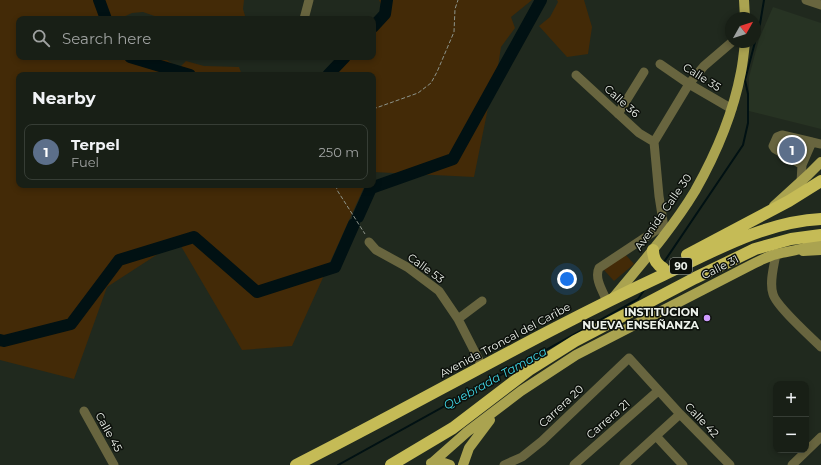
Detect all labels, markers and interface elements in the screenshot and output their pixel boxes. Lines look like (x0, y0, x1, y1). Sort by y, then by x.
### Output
north arrow (725, 12, 761, 48)
search box (16, 16, 376, 60)
icon: search (30, 27, 52, 49)
text: Search here (62, 29, 151, 48)
street label: Calle 35 (680, 60, 724, 94)
street label: Calle 36 (602, 82, 643, 121)
text: Nearby (32, 88, 96, 108)
text: Terpel (71, 135, 120, 154)
pin: 1 (779, 135, 805, 165)
text: 1 (43, 144, 49, 160)
text: 250 m (318, 144, 359, 160)
text: Fuel (71, 154, 99, 170)
street label: Avenida Calle 30 (631, 171, 695, 253)
street label: Calle 53 (405, 250, 447, 286)
street label: Calle 31 (699, 252, 741, 282)
road number: 90 (670, 258, 692, 274)
your location (557, 269, 577, 289)
street label: Avenida Troncal del Caribe (437, 299, 573, 380)
place label: INSTITUCION NUEVA ENSEÑANZA (582, 305, 700, 332)
marker: INSTITUCION NUEVA ENSEÑANZA (702, 313, 712, 323)
water label: Quebrada Tamaca (441, 343, 549, 413)
map controls (773, 381, 809, 453)
button: + (773, 381, 809, 417)
street label: Carrera 20 (536, 382, 586, 430)
street label: Carrera 21 (583, 396, 633, 442)
street label: Calle 42 (682, 400, 722, 440)
street label: Calle 45 (92, 410, 126, 454)
button: − (773, 417, 809, 453)

